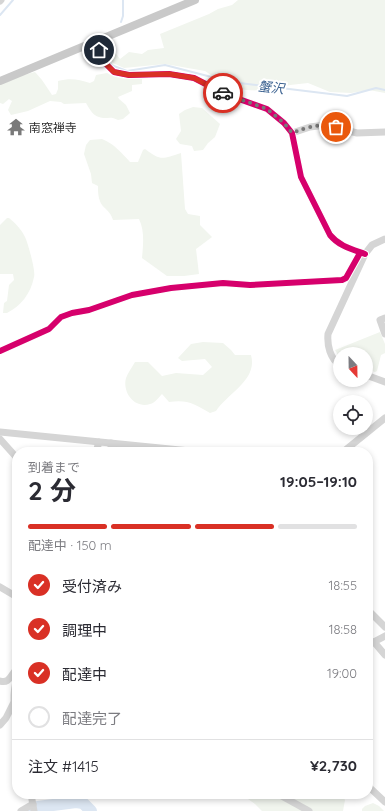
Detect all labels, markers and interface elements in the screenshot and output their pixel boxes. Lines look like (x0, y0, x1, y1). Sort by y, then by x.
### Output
pin (82, 33, 116, 67)
icon: home (88, 39, 110, 61)
courier (203, 73, 243, 113)
water label: 蟹沢 (257, 77, 287, 97)
icon: car (212, 82, 234, 104)
pin (319, 110, 353, 144)
icon: bag (325, 116, 347, 138)
temple icon: 南窓禅寺 (6, 117, 26, 137)
place label: 南窓禅寺 (29, 120, 77, 135)
north arrow (333, 347, 373, 387)
map controls (333, 347, 373, 435)
button: locate (333, 395, 373, 435)
text: 到着まで (28, 459, 80, 475)
text: 19:05–19:10 (280, 472, 357, 491)
text: 2 分 (28, 474, 76, 507)
text: 配達中 · 150 m (28, 537, 112, 553)
icon: check (28, 574, 50, 596)
text: 受付済み (62, 577, 122, 596)
text: 18:55 (329, 577, 357, 593)
icon: check (28, 618, 50, 640)
text: 調理中 (62, 621, 107, 640)
text: 18:58 (329, 621, 357, 637)
icon: check (28, 662, 50, 684)
text: 配達中 (62, 665, 107, 684)
text: 19:00 (327, 665, 357, 681)
text: 配達完了 (62, 709, 122, 728)
text: ¥2,730 (310, 756, 357, 775)
text: 注文 #1415 (28, 757, 99, 776)

